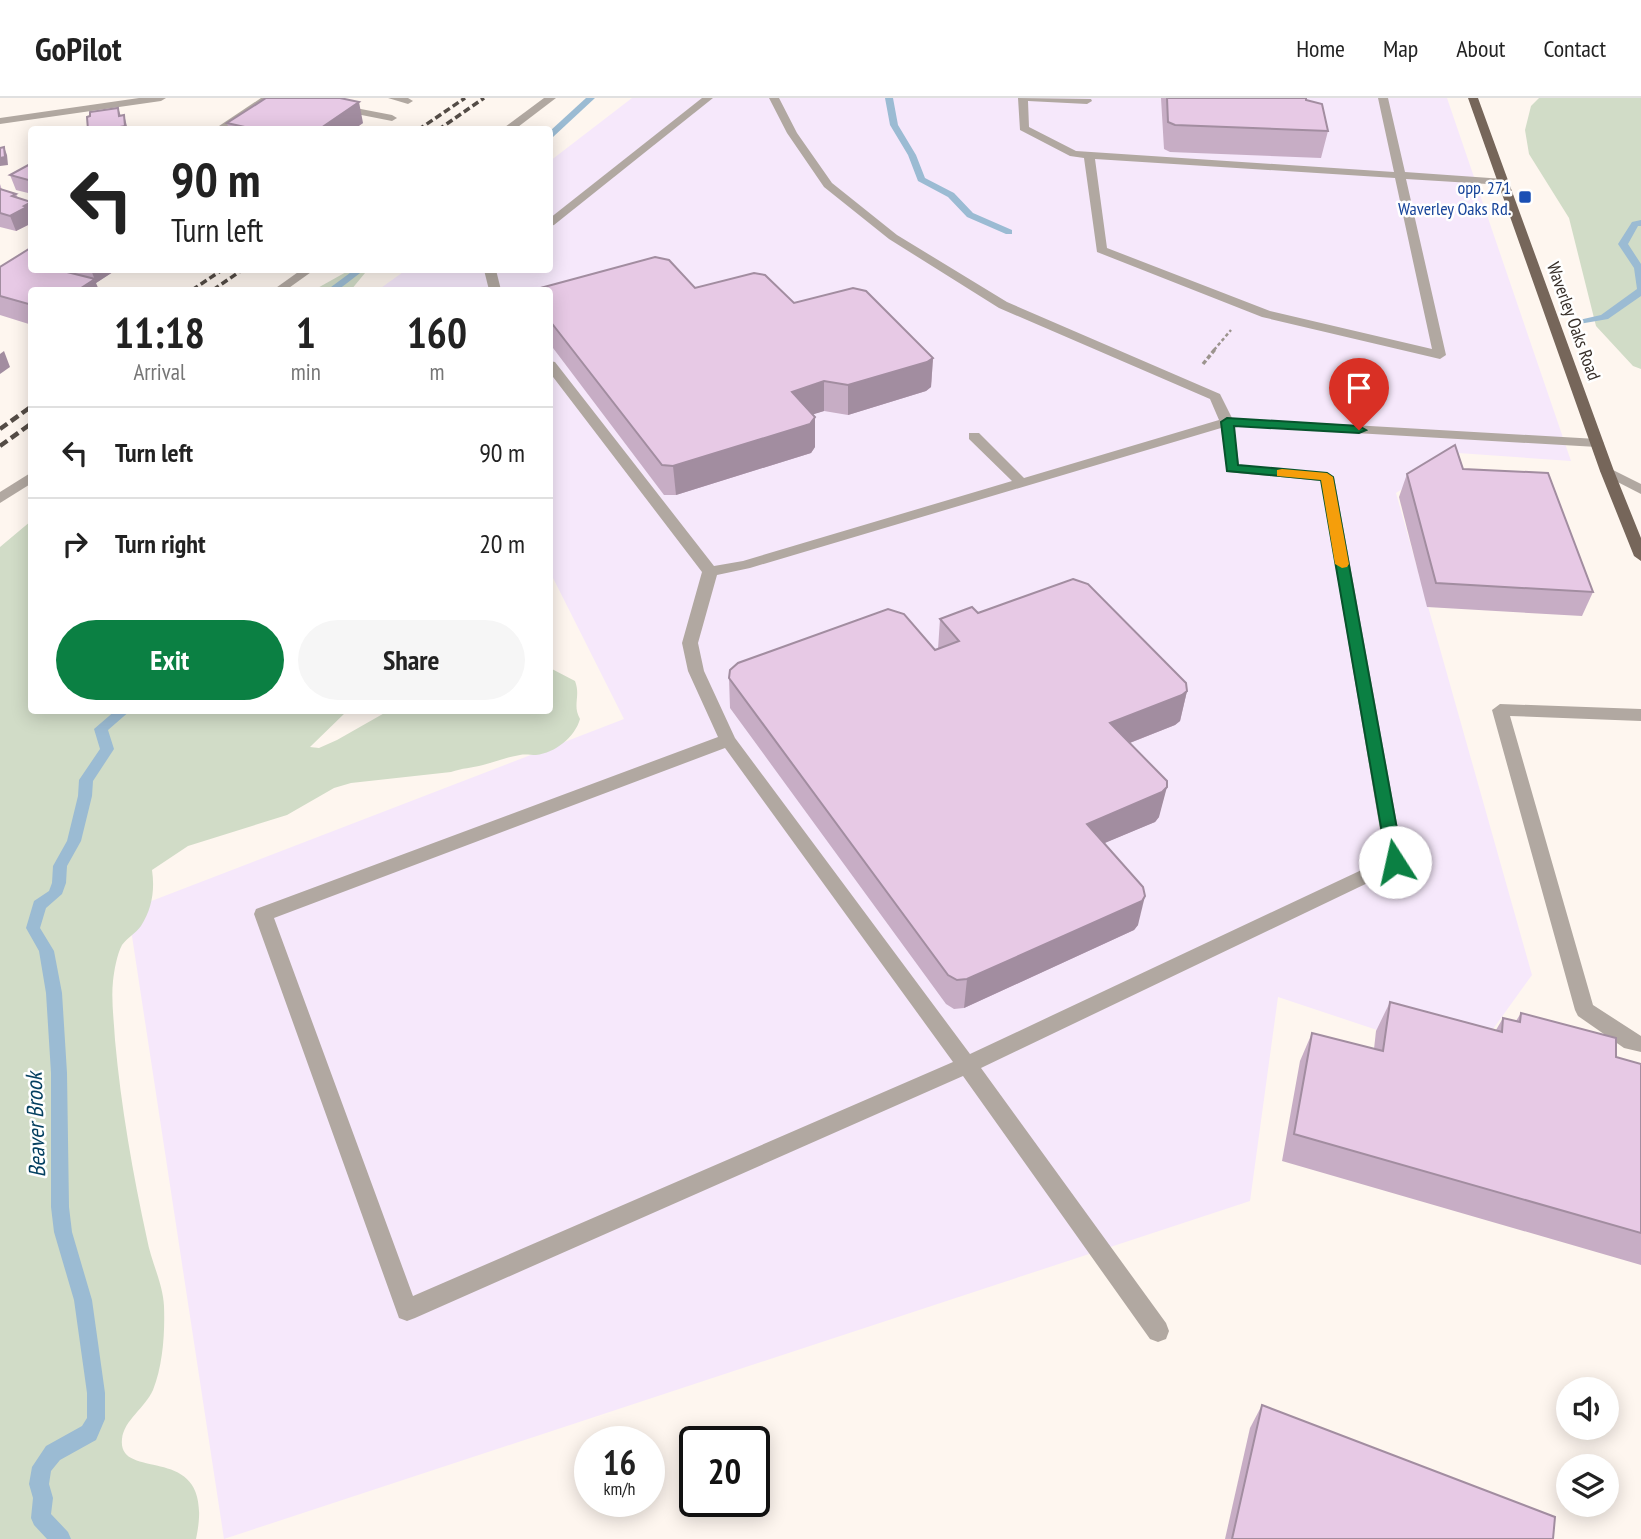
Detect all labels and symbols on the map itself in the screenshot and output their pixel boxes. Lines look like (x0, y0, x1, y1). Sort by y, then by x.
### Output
place label: opp. 271 Waverley Oaks Rd. (1398, 176, 1511, 220)
marker: opp. 271 Waverley Oaks Rd. (1517, 189, 1533, 205)
street label: Waverley Oaks Road (1542, 259, 1606, 383)
pin (1329, 358, 1389, 430)
position arrow (1358, 825, 1432, 899)
water label: Beaver Brook (19, 1069, 51, 1178)
speed limit sign: 20 (679, 1426, 770, 1517)

